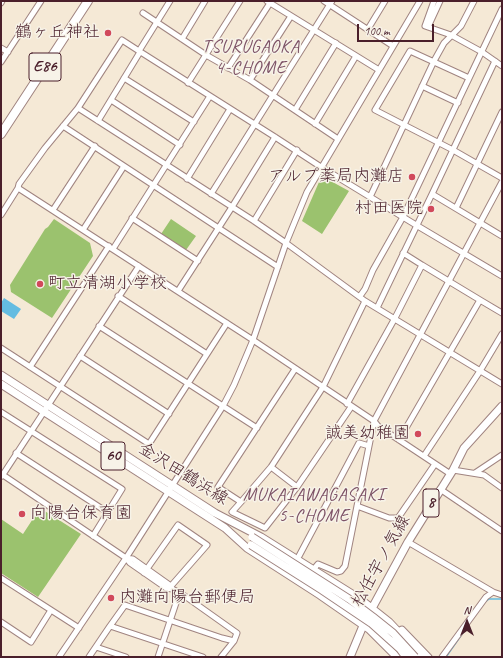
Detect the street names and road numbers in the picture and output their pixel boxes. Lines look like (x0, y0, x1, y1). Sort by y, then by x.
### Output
road number: E86 (29, 53, 61, 81)
street label: 金沢田鶴浜線 (134, 438, 232, 510)
road number: 60 (101, 442, 125, 470)
road number: 8 (423, 489, 439, 517)
street label: 松任宇ノ気線 (347, 511, 415, 611)

